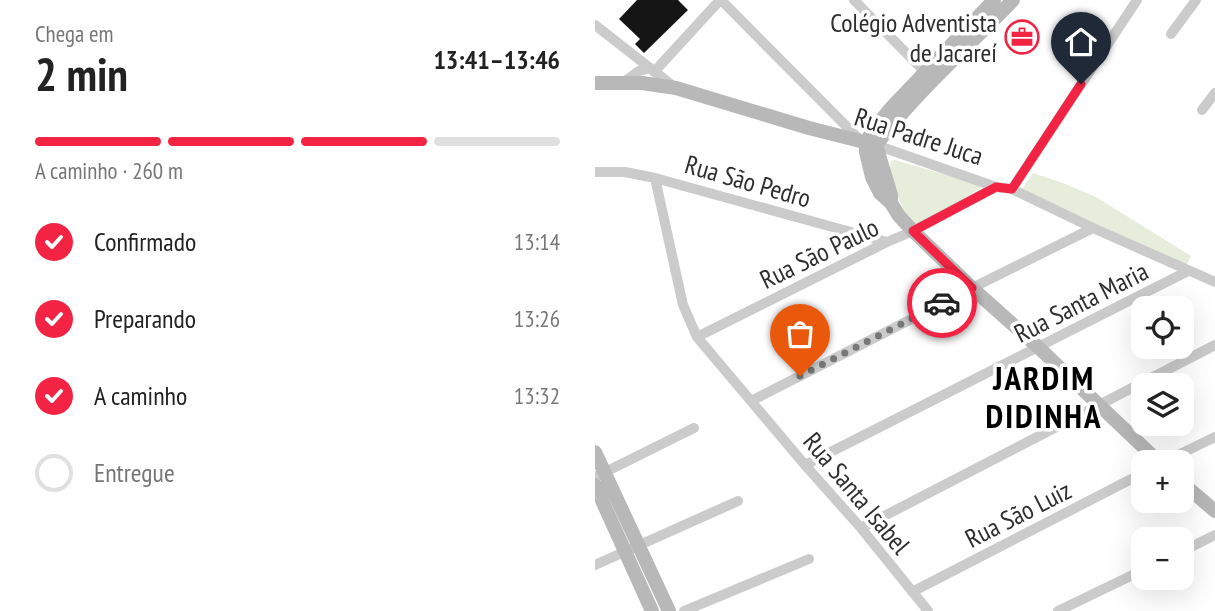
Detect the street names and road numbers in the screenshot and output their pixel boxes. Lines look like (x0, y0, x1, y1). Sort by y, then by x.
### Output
street label: Rua Padre Juca (851, 100, 987, 172)
street label: Rua São Pedro (681, 147, 815, 215)
street label: Rua São Paulo (754, 210, 884, 296)
street label: Rua Santa Maria (1009, 254, 1153, 350)
street label: Rua Santa Isabel (796, 425, 918, 561)
street label: Rua São Luiz (959, 473, 1077, 555)

